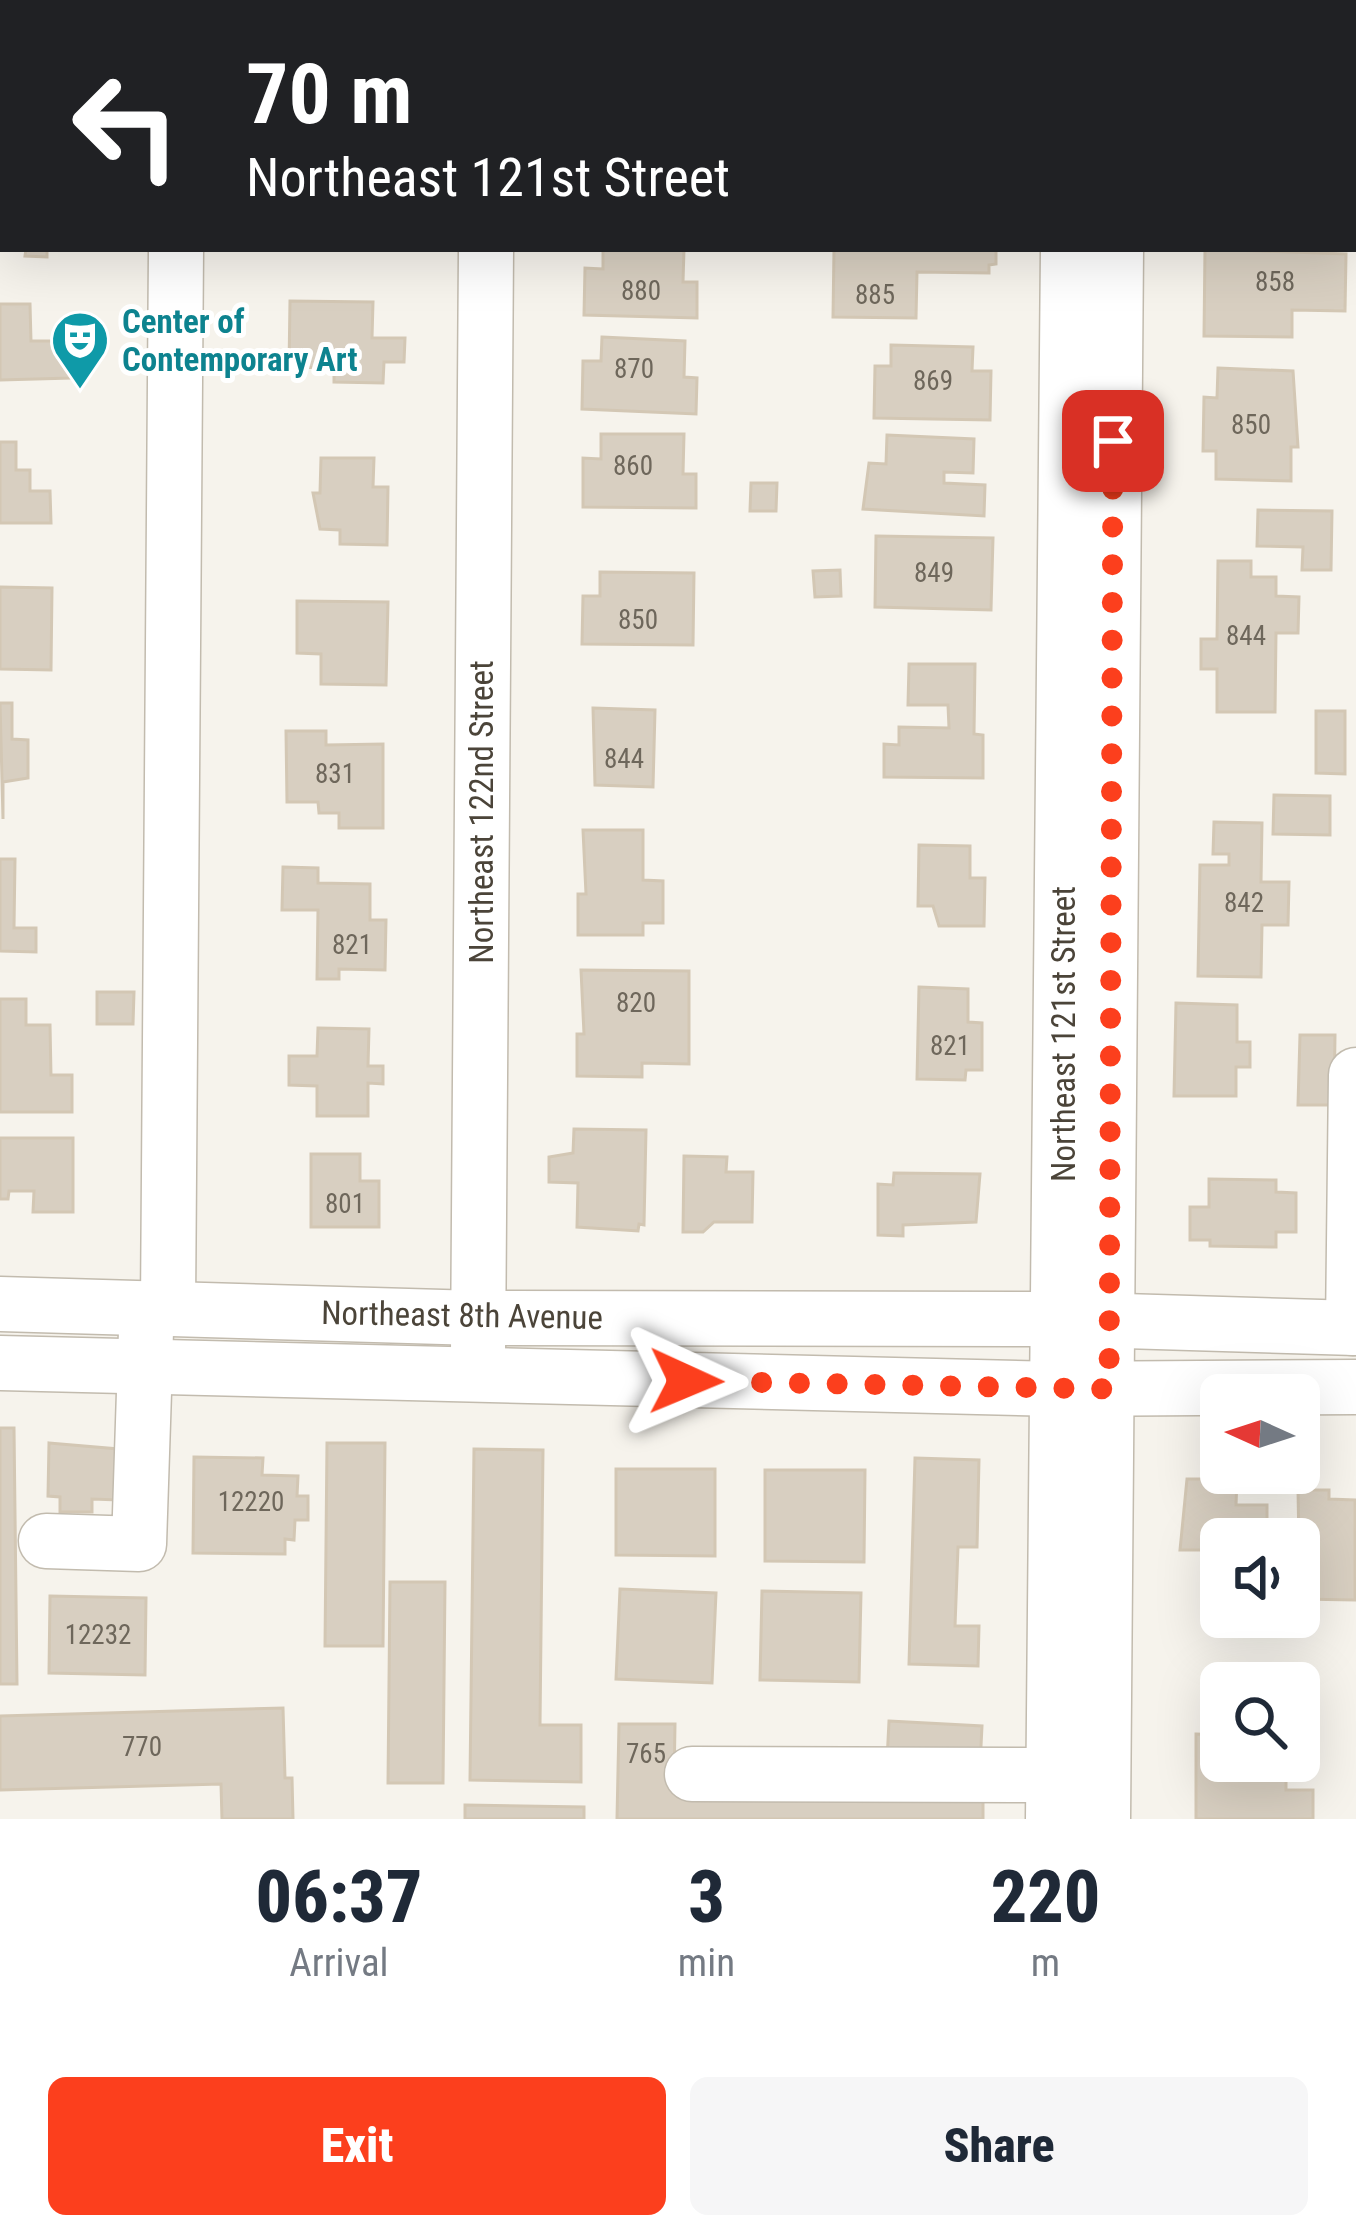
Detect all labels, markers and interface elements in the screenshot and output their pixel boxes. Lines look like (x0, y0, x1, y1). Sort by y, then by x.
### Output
text: 70 m (246, 45, 413, 144)
icon: left (48, 48, 204, 204)
text: Northeast 121st Street (246, 146, 730, 209)
house number: 858 (1255, 266, 1295, 298)
house number: 880 (621, 275, 661, 307)
house number: 885 (855, 279, 895, 311)
place label: Center of Contemporary Art (122, 302, 358, 379)
theatre icon: Center of Contemporary Art (49, 309, 111, 391)
house number: 870 (614, 353, 654, 385)
house number: 869 (913, 365, 953, 397)
pin (1062, 390, 1164, 492)
icon: arrive (1080, 408, 1146, 474)
house number: 850 (1231, 409, 1271, 441)
house number: 860 (613, 450, 653, 482)
house number: 849 (914, 557, 954, 589)
house number: 850 (618, 604, 658, 636)
house number: 844 (1226, 620, 1266, 652)
street label: Northeast 122nd Street (462, 660, 501, 964)
house number: 844 (604, 743, 644, 775)
house number: 831 (315, 758, 355, 790)
street label: Northeast 121st Street (1044, 886, 1083, 1182)
house number: 842 (1224, 887, 1264, 919)
house number: 821 (332, 929, 372, 961)
house number: 820 (616, 987, 656, 1019)
house number: 821 (930, 1030, 970, 1062)
house number: 801 (325, 1188, 365, 1220)
street label: Northeast 8th Avenue (321, 1293, 603, 1337)
position arrow (623, 1318, 749, 1444)
north arrow (1200, 1374, 1320, 1494)
map controls (1200, 1374, 1320, 1782)
house number: 12220 (218, 1486, 284, 1518)
button: sound (1200, 1518, 1320, 1638)
house number: 12232 (65, 1619, 131, 1651)
button: search (1200, 1662, 1320, 1782)
house number: 770 (122, 1731, 162, 1763)
house number: 765 (626, 1738, 666, 1770)
text: 06:37 (256, 1855, 422, 1940)
text: 3 (688, 1855, 725, 1940)
text: 220 (991, 1855, 1100, 1940)
text: Arrival (289, 1940, 389, 1986)
text: min (678, 1940, 735, 1986)
text: m (1031, 1940, 1060, 1986)
button: Exit (48, 2077, 666, 2215)
button: Share (690, 2077, 1308, 2215)

